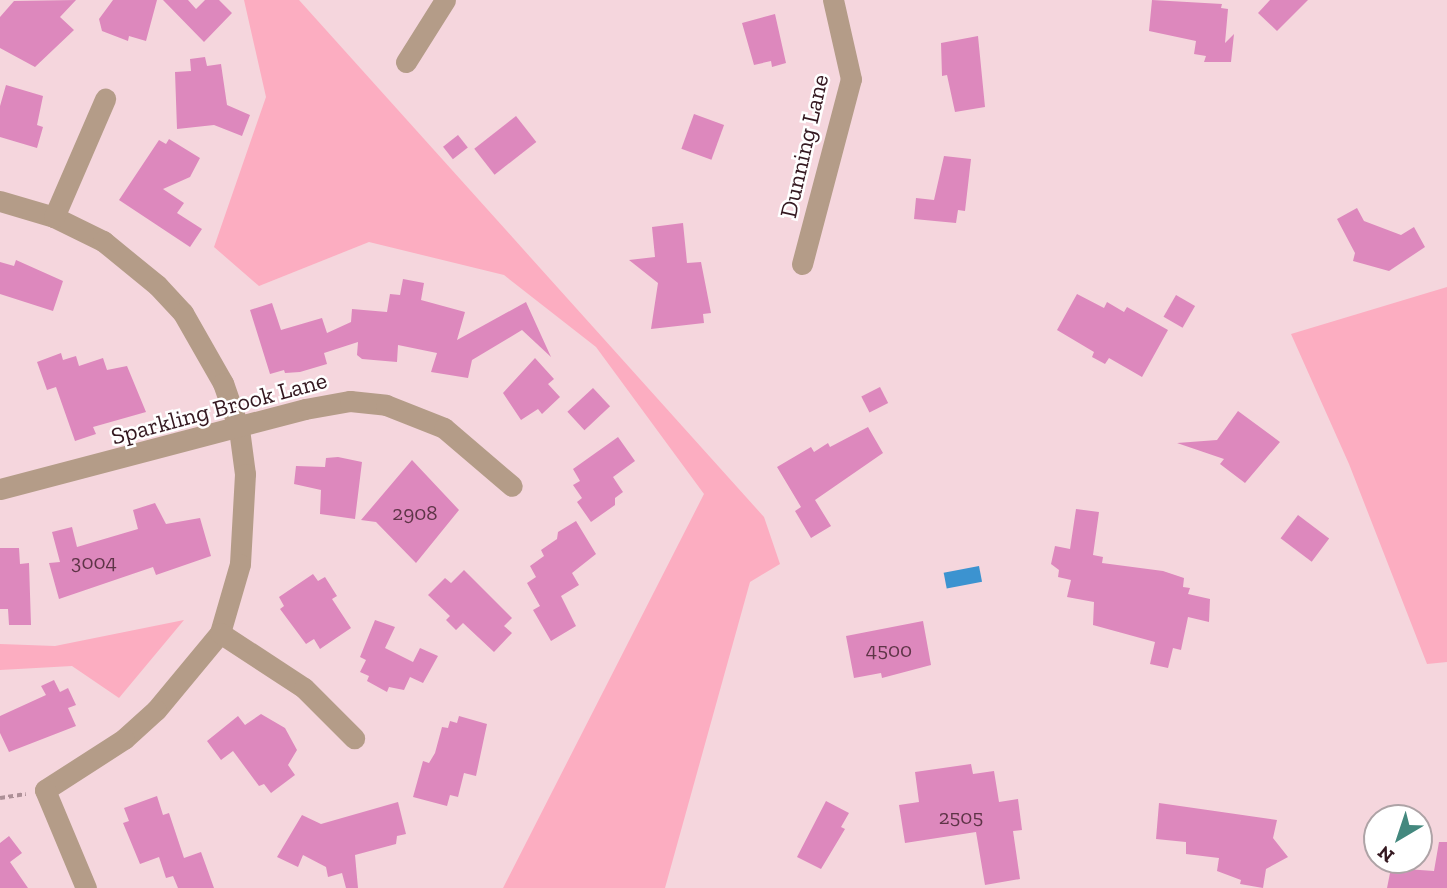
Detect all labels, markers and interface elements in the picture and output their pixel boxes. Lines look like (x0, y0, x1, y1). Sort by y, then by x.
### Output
street label: Dunning Lane (773, 71, 835, 221)
street label: Sparkling Brook Lane (108, 365, 330, 451)
house number: 2908 (392, 500, 438, 526)
house number: 3004 (71, 549, 117, 575)
house number: 4500 (866, 637, 912, 663)
house number: 2505 (939, 804, 983, 830)
north arrow (1363, 804, 1433, 874)
text: N (1373, 841, 1399, 868)

